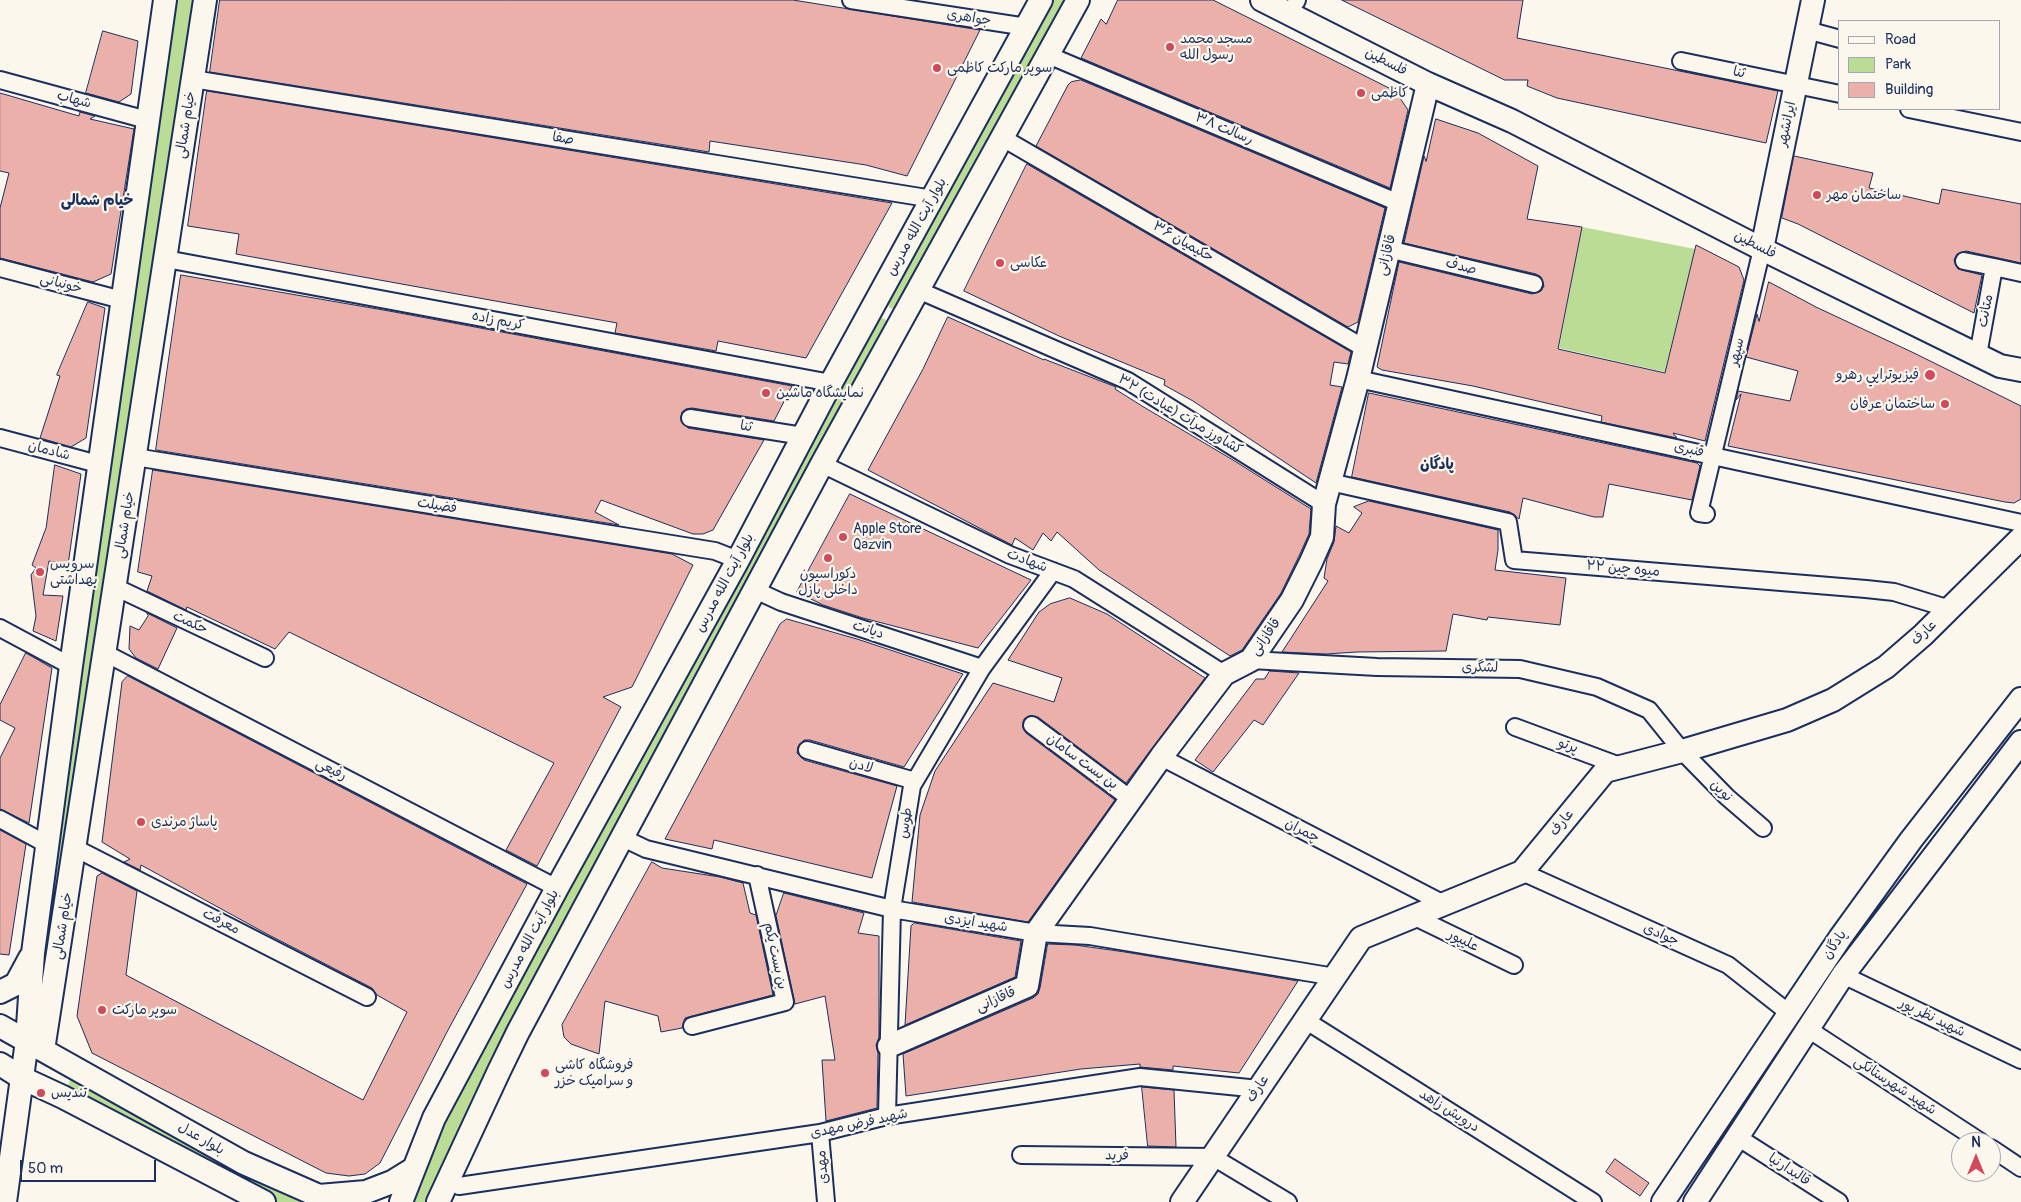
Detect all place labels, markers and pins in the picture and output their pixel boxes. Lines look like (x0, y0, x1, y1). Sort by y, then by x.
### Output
place label: مسجد محمد رسول الله (1180, 31, 1253, 64)
marker: مسجد محمد رسول الله (1164, 41, 1176, 53)
place label: سوپر مارکت کاظمی (947, 60, 1052, 76)
marker: سوپر مارکت کاظمی (931, 62, 943, 74)
place label: کاظمی (1371, 85, 1408, 101)
marker: کاظمی (1355, 87, 1367, 99)
place label: ساختمان مهر (1827, 187, 1901, 203)
marker: ساختمان مهر (1811, 189, 1823, 201)
place label: عکاسی (1010, 255, 1047, 271)
marker: عکاسی (994, 257, 1006, 269)
place label: فيزيوتراپي رهرو (1836, 367, 1919, 383)
marker: فيزيوتراپي رهرو (1923, 368, 1937, 382)
place label: نمایشگاه ماشین (776, 385, 864, 401)
marker: نمایشگاه ماشین (760, 387, 772, 399)
place label: ساختمان عرفان (1850, 396, 1935, 412)
marker: ساختمان عرفان (1939, 398, 1951, 410)
place label: Apple Store Qazvin (853, 521, 922, 554)
marker: Apple Store Qazvin (837, 531, 849, 543)
marker: دکوراسیون داخلی پازل (822, 552, 834, 564)
place label: سرویس بهداشتی (50, 556, 97, 588)
marker: سرویس بهداشتی (34, 566, 46, 578)
place label: دکوراسیون داخلی پازل (798, 566, 858, 598)
place label: پاساژ مرندی (151, 814, 218, 830)
marker: پاساژ مرندی (135, 816, 147, 828)
place label: سوپر مارکت (112, 1002, 177, 1018)
marker: سوپر مارکت (96, 1004, 108, 1016)
place label: فروشگاه کاشی و سرامیک خزر (555, 1057, 633, 1090)
marker: فروشگاه کاشی و سرامیک خزر (539, 1067, 551, 1079)
place label: تندیس (51, 1085, 87, 1101)
marker: تندیس (35, 1087, 47, 1099)

